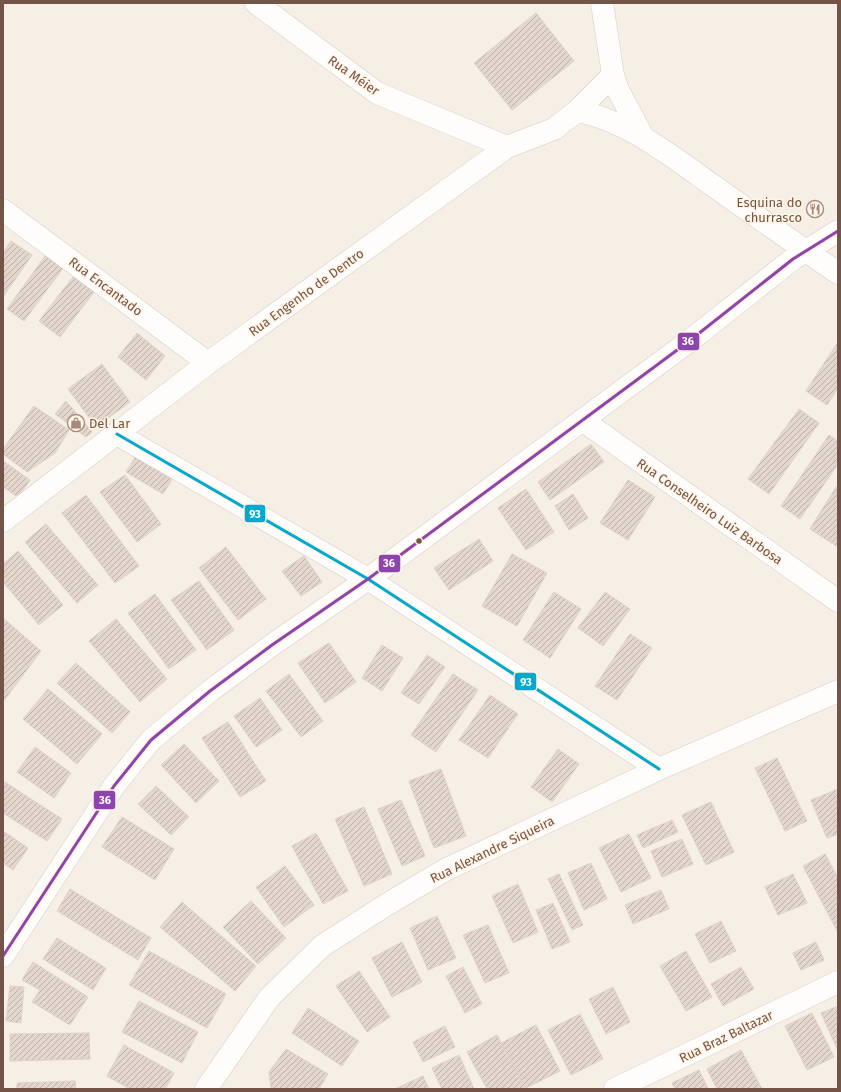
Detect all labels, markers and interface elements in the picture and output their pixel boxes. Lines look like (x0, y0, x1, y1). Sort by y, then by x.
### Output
street label: Rua Méier (325, 52, 382, 98)
place label: Esquina do churrasco (737, 195, 802, 225)
restaurant icon: Esquina do churrasco (805, 199, 825, 219)
street label: Rua Engenho de Dentro (246, 246, 367, 339)
street label: Rua Encantado (66, 254, 145, 319)
line badge: 36 (677, 332, 700, 351)
text: 36 (681, 335, 694, 348)
shop icon: Del Lar (66, 413, 86, 433)
place label: Del Lar (89, 416, 130, 431)
street label: Rua Conselheiro Luiz Barbosa (634, 455, 785, 567)
line badge: 93 (244, 504, 266, 523)
text: 93 (249, 508, 261, 521)
unlabelled marker (414, 536, 424, 546)
line badge: 36 (378, 554, 401, 573)
text: 36 (382, 557, 395, 570)
line badge: 93 (514, 672, 537, 691)
text: 93 (520, 676, 532, 689)
line badge: 36 (93, 790, 116, 810)
text: 36 (98, 794, 111, 807)
street label: Rua Alexandre Siqueira (428, 813, 557, 886)
street label: Rua Braz Baltazar (677, 1007, 776, 1066)

